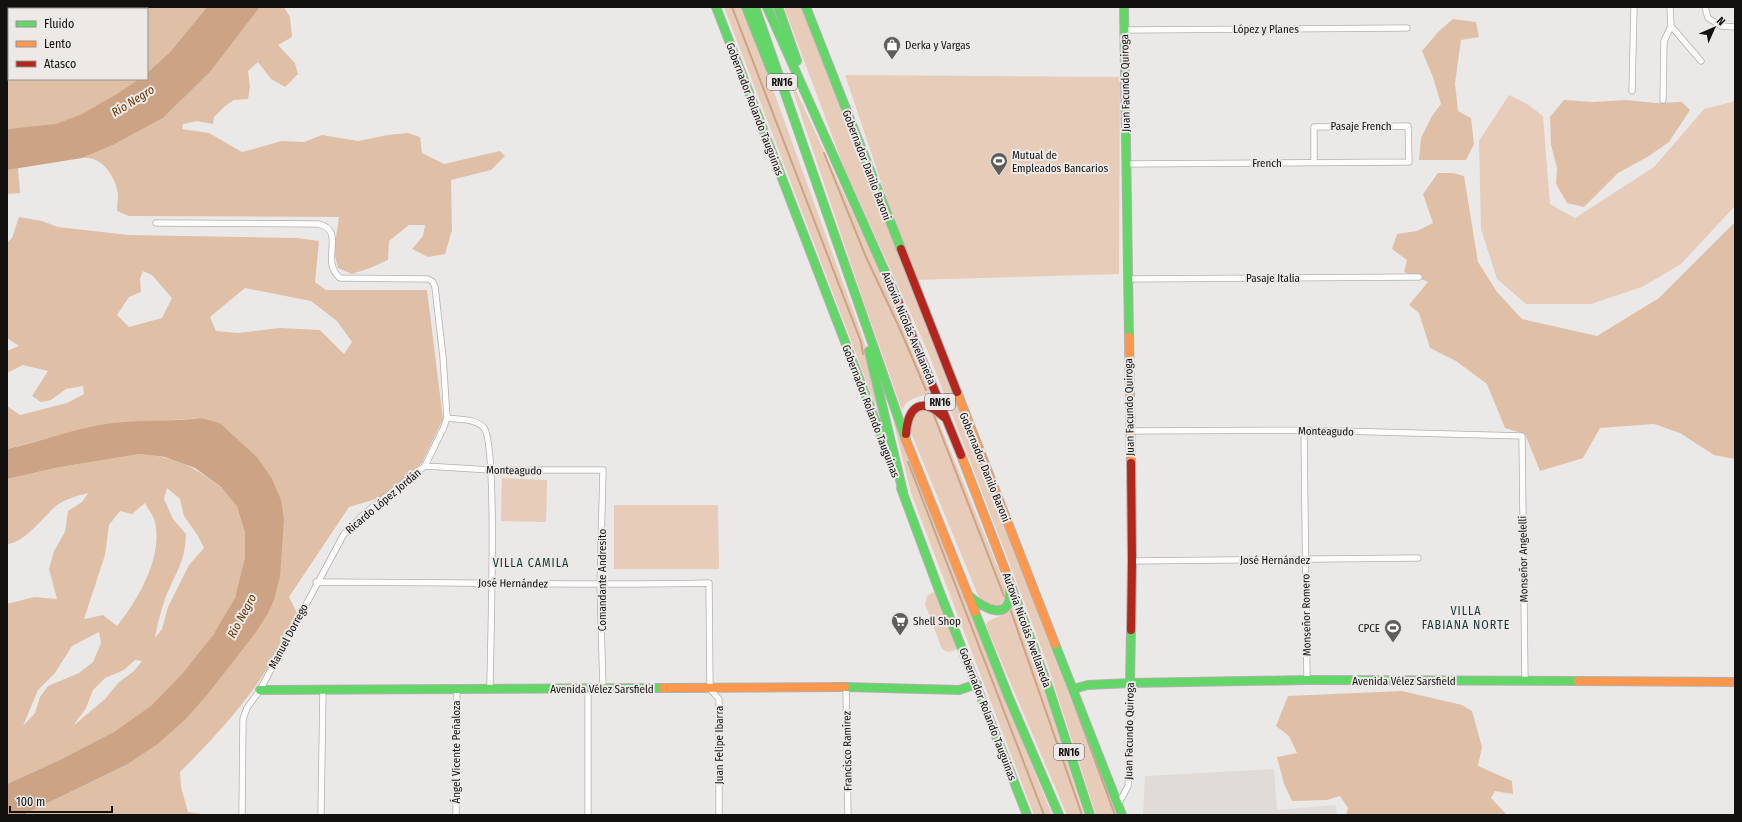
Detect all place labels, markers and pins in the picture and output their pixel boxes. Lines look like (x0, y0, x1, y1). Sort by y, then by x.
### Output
shop icon: Derka y Vargas (882, 35, 902, 60)
place label: Derka y Vargas (905, 39, 971, 52)
place label: Mutual de Empleados Bancarios (1012, 149, 1108, 175)
sports icon: Mutual de Empleados Bancarios (989, 151, 1009, 176)
supermarket icon: Shell Shop (890, 611, 910, 636)
place label: Shell Shop (913, 615, 961, 628)
sports icon: CPCE (1383, 618, 1403, 643)
place label: CPCE (1358, 622, 1380, 635)

